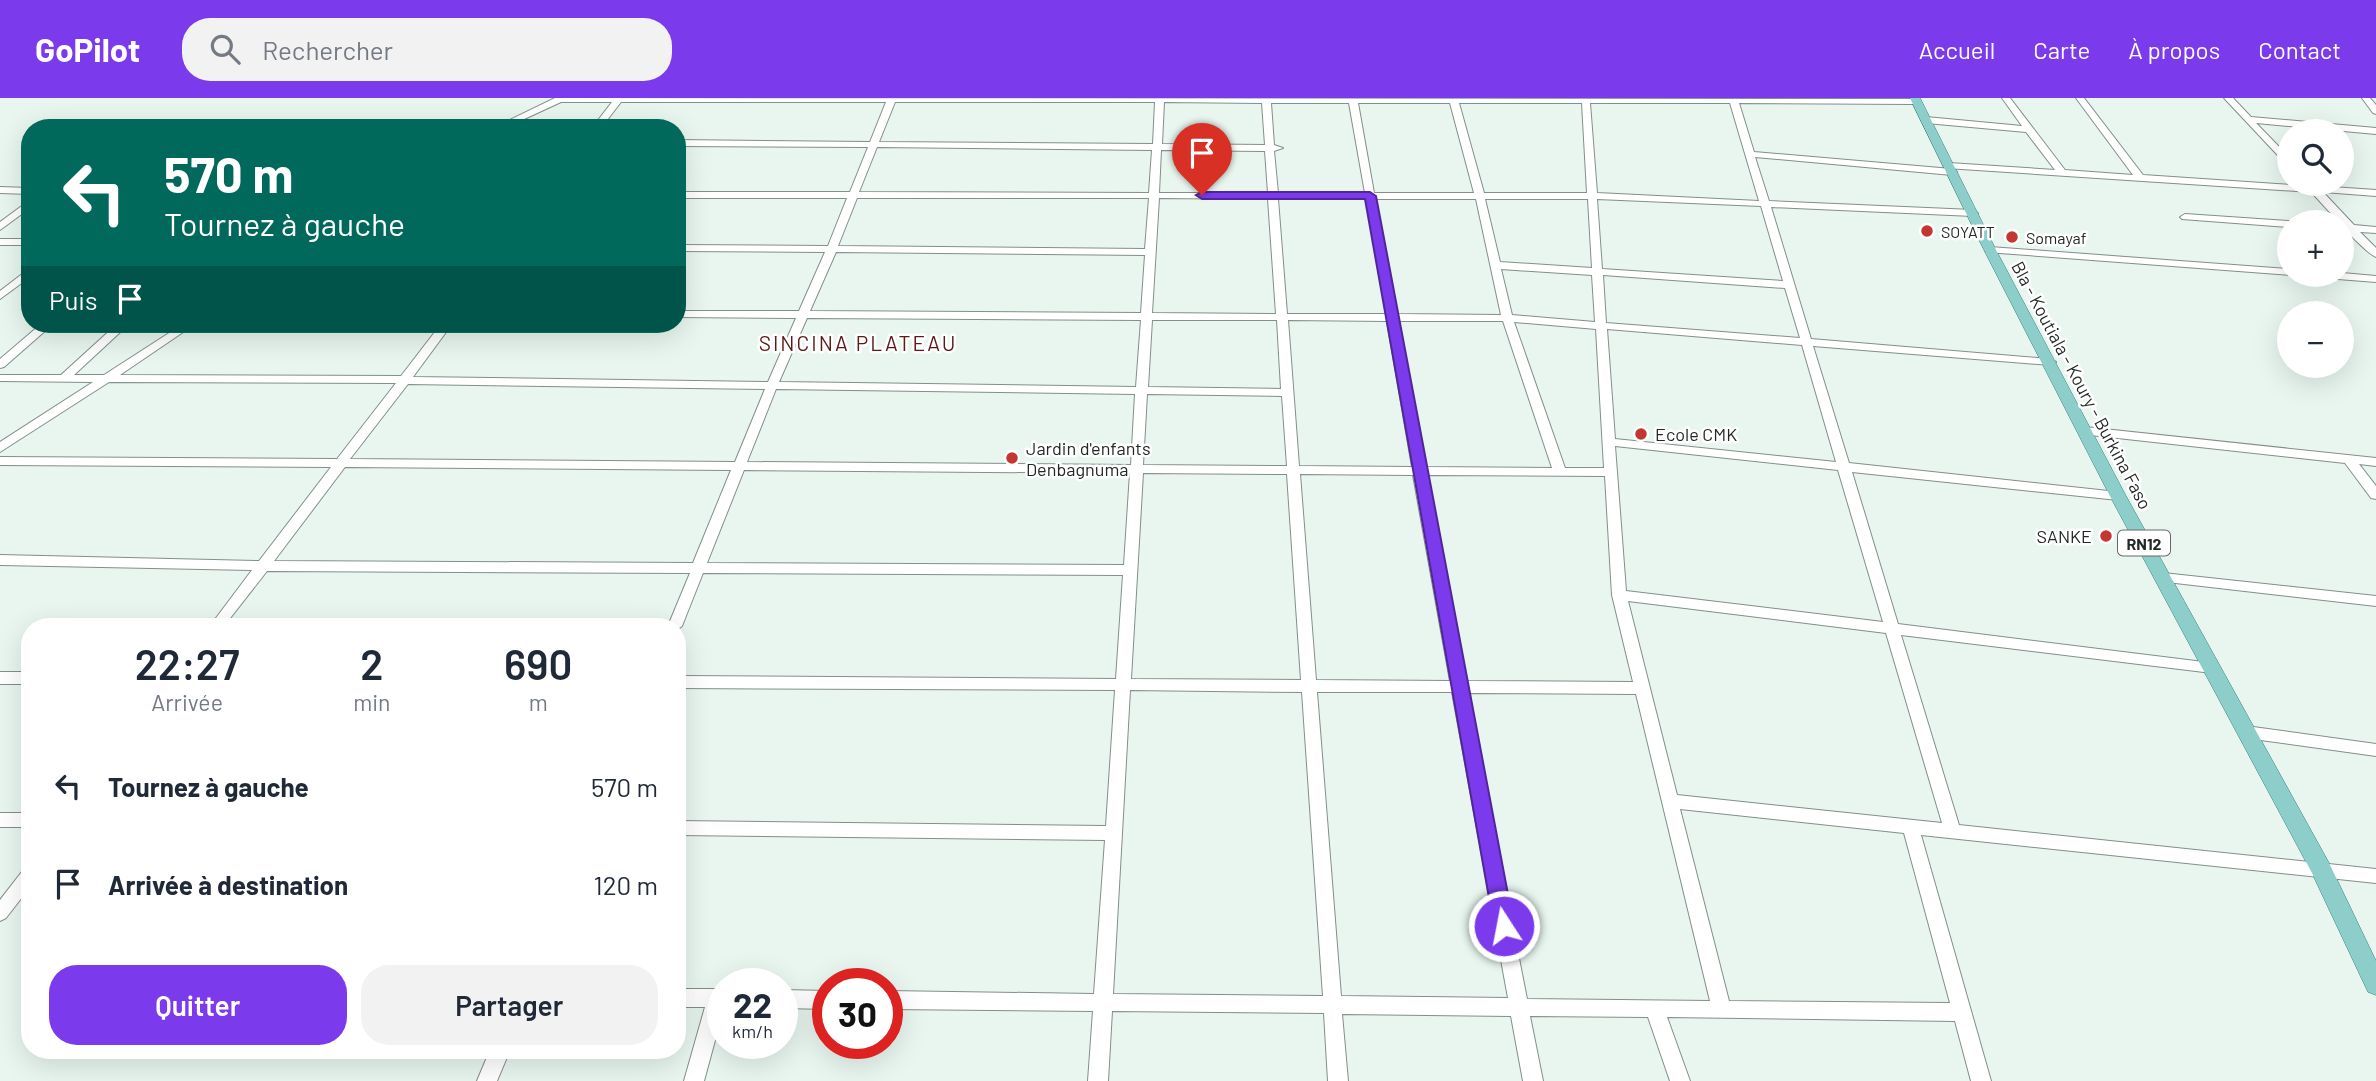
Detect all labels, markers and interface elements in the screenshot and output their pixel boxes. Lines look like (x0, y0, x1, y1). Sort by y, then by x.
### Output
search box (182, 18, 672, 81)
text: GoPilot (35, 29, 140, 69)
icon: search (206, 30, 244, 68)
text: Rechercher (262, 34, 393, 65)
text: Accueil (1919, 35, 1995, 64)
text: Carte (2033, 35, 2090, 64)
text: À propos (2128, 35, 2220, 64)
text: Contact (2258, 35, 2341, 64)
map controls (2277, 119, 2354, 378)
button: search (2277, 119, 2354, 196)
pin (1172, 123, 1232, 195)
icon: arrive (1183, 134, 1221, 172)
text: 570 m (164, 144, 293, 203)
icon: left (49, 147, 140, 238)
text: Tournez à gauche (164, 204, 405, 242)
button: + (2277, 210, 2354, 287)
place label: SOYATT (1941, 222, 1995, 241)
marker: SOYATT (1919, 223, 1935, 239)
place label: Somayaf (2026, 228, 2087, 247)
marker: Somayaf (2004, 229, 2020, 245)
street label: Bla - Koutiala - Koury - Burkina Faso (2007, 257, 2157, 513)
icon: arrive (111, 280, 149, 318)
text: Puis (49, 284, 97, 315)
button: − (2277, 301, 2354, 378)
district label: SINCINA PLATEAU (759, 330, 957, 355)
place label: Ecole CMK (1655, 423, 1737, 445)
marker: Ecole CMK (1633, 426, 1649, 442)
place label: Jardin d'enfants Denbagnuma (1026, 437, 1151, 480)
marker: Jardin d'enfants Denbagnuma (1004, 450, 1020, 466)
place label: SANKE (2037, 525, 2092, 547)
marker: SANKE (2098, 528, 2114, 544)
road number: RN12 (2118, 530, 2170, 556)
text: 22:27 (135, 638, 240, 688)
text: 2 (360, 638, 383, 688)
text: 690 (504, 638, 572, 688)
text: Arrivée (151, 688, 223, 716)
text: min (353, 688, 390, 716)
text: m (529, 688, 548, 716)
icon: left (49, 767, 87, 805)
text: Tournez à gauche (108, 771, 309, 802)
text: 570 m (591, 771, 658, 802)
icon: arrive (49, 865, 87, 903)
text: Arrivée à destination (108, 869, 348, 900)
text: 120 m (594, 869, 658, 900)
position arrow (1467, 889, 1541, 963)
button: Quitter (49, 965, 347, 1045)
button: Partager (361, 965, 658, 1045)
speed limit sign: 30 (812, 968, 903, 1059)
text: 22 (733, 983, 772, 1025)
text: km/h (732, 1020, 773, 1042)

